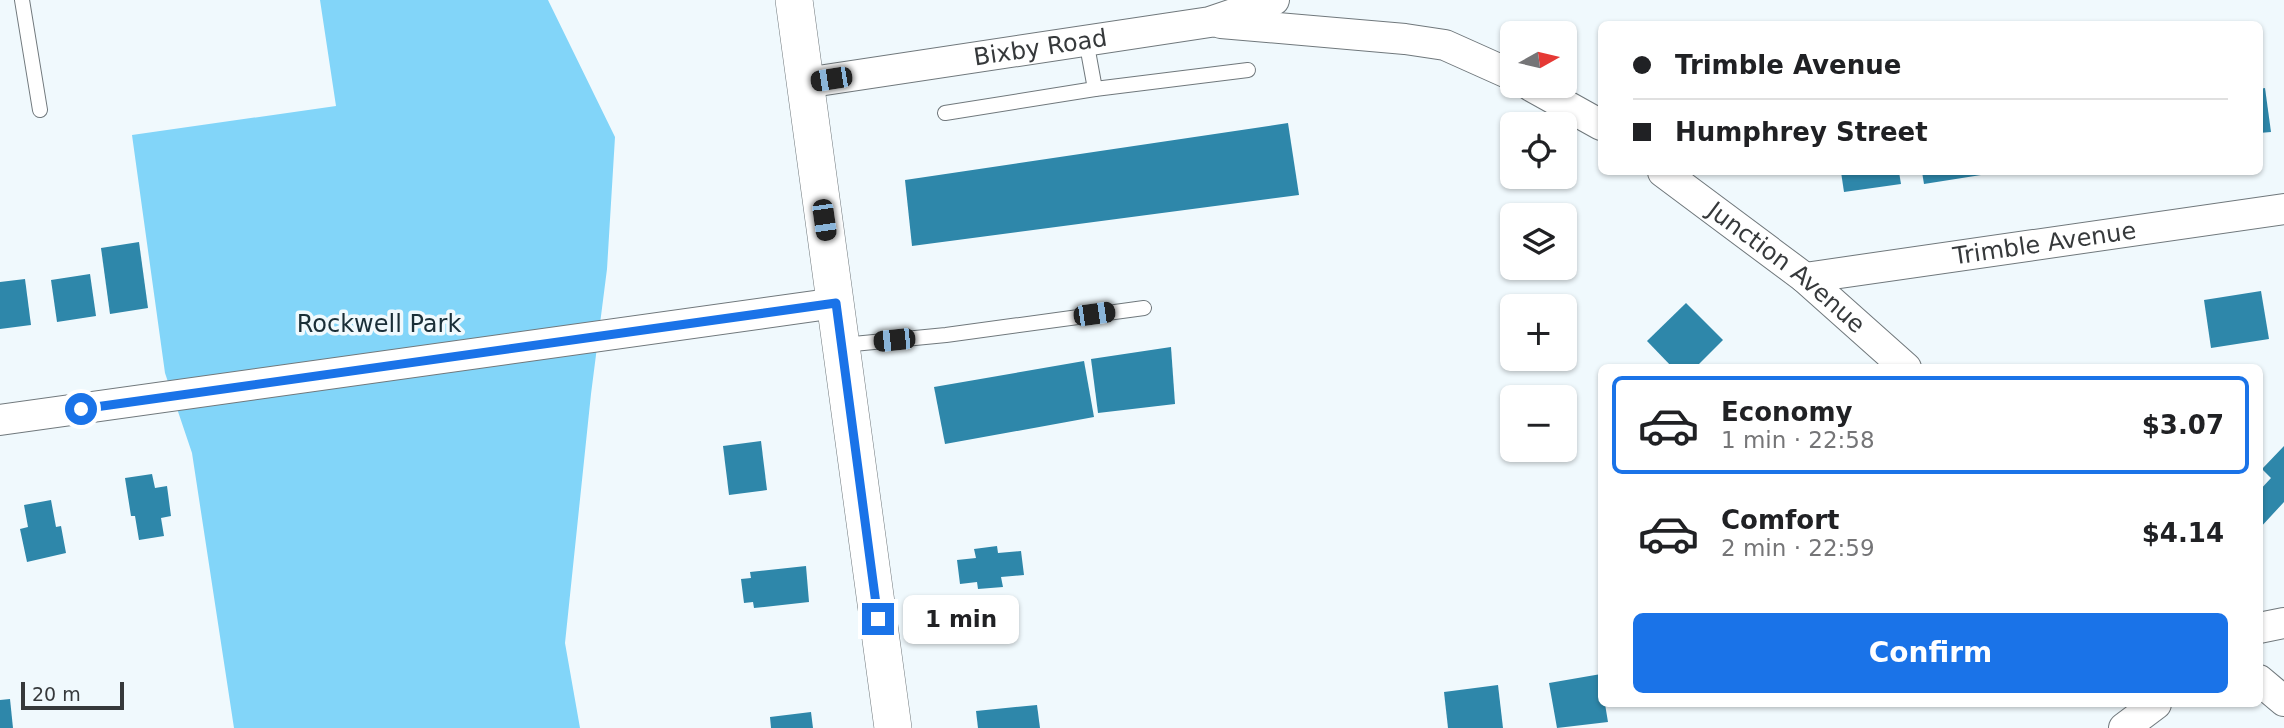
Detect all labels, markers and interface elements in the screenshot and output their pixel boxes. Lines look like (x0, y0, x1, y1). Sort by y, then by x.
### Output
north arrow (1500, 21, 1577, 98)
map controls (1500, 21, 1577, 462)
street label: Bixby Road (972, 24, 1109, 71)
text: Trimble Avenue (1675, 50, 1901, 80)
car (809, 65, 854, 93)
button: locate (1500, 112, 1577, 189)
text: Humphrey Street (1675, 117, 1928, 147)
street label: Junction Avenue (1700, 195, 1871, 339)
car (811, 198, 838, 242)
button: layers (1500, 203, 1577, 280)
street label: Trimble Avenue (1950, 216, 2138, 271)
button: + (1500, 294, 1577, 371)
car (1072, 301, 1117, 327)
park label: Rockwell Park (297, 310, 461, 338)
car (873, 327, 916, 353)
button: − (1500, 385, 1577, 462)
route start (65, 393, 97, 425)
icon: car (1637, 394, 1700, 457)
text: Economy (1721, 397, 1852, 427)
text: $3.07 (2142, 410, 2224, 440)
text: 1 min · 22:58 (1721, 427, 1875, 453)
icon: car (1637, 502, 1700, 565)
text: Comfort (1721, 505, 1839, 535)
text: $4.14 (2142, 518, 2224, 548)
text: 2 min · 22:59 (1721, 535, 1875, 561)
callout: 1 min (903, 594, 1018, 644)
route end (862, 603, 894, 635)
text: 1 min (925, 606, 997, 632)
button: Confirm (1633, 613, 2228, 693)
scale bar (21, 679, 124, 711)
text: 20 m (32, 683, 81, 705)

